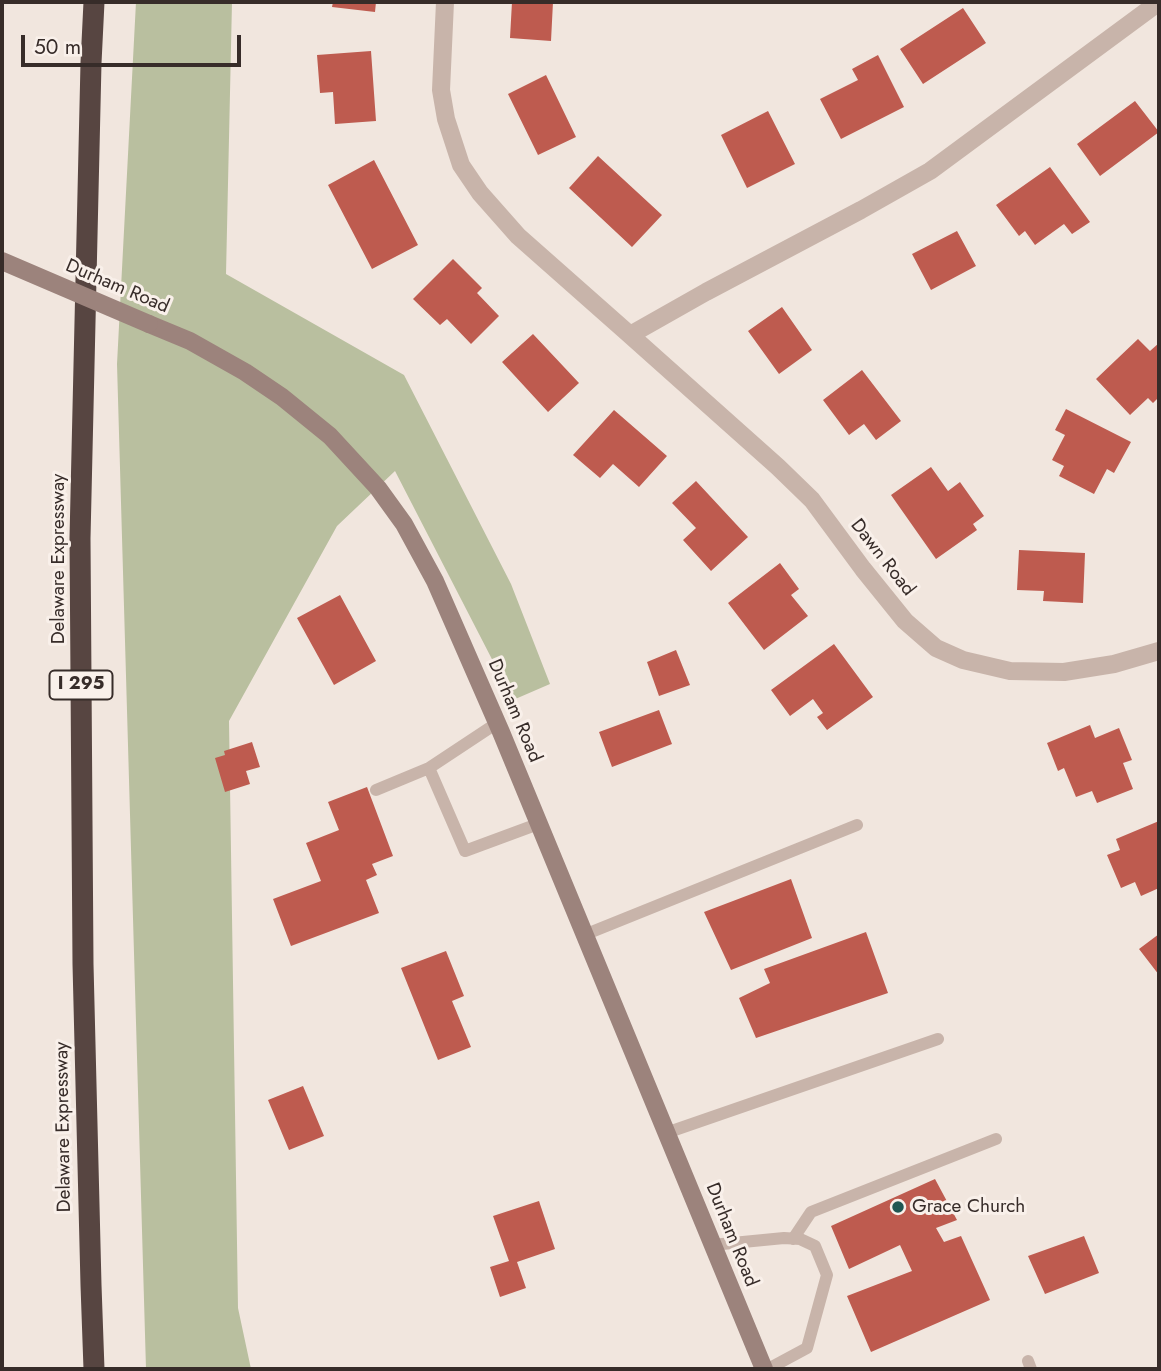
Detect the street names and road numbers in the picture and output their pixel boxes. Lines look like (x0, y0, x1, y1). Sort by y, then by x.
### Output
street label: Durham Road (62, 255, 172, 319)
street label: Delaware Expressway (48, 474, 70, 644)
street label: Dawn Road (845, 515, 919, 601)
street label: Durham Road (482, 656, 546, 766)
road number: I 295 (50, 670, 112, 700)
street label: Delaware Expressway (51, 1041, 77, 1213)
street label: Durham Road (700, 1180, 762, 1290)

